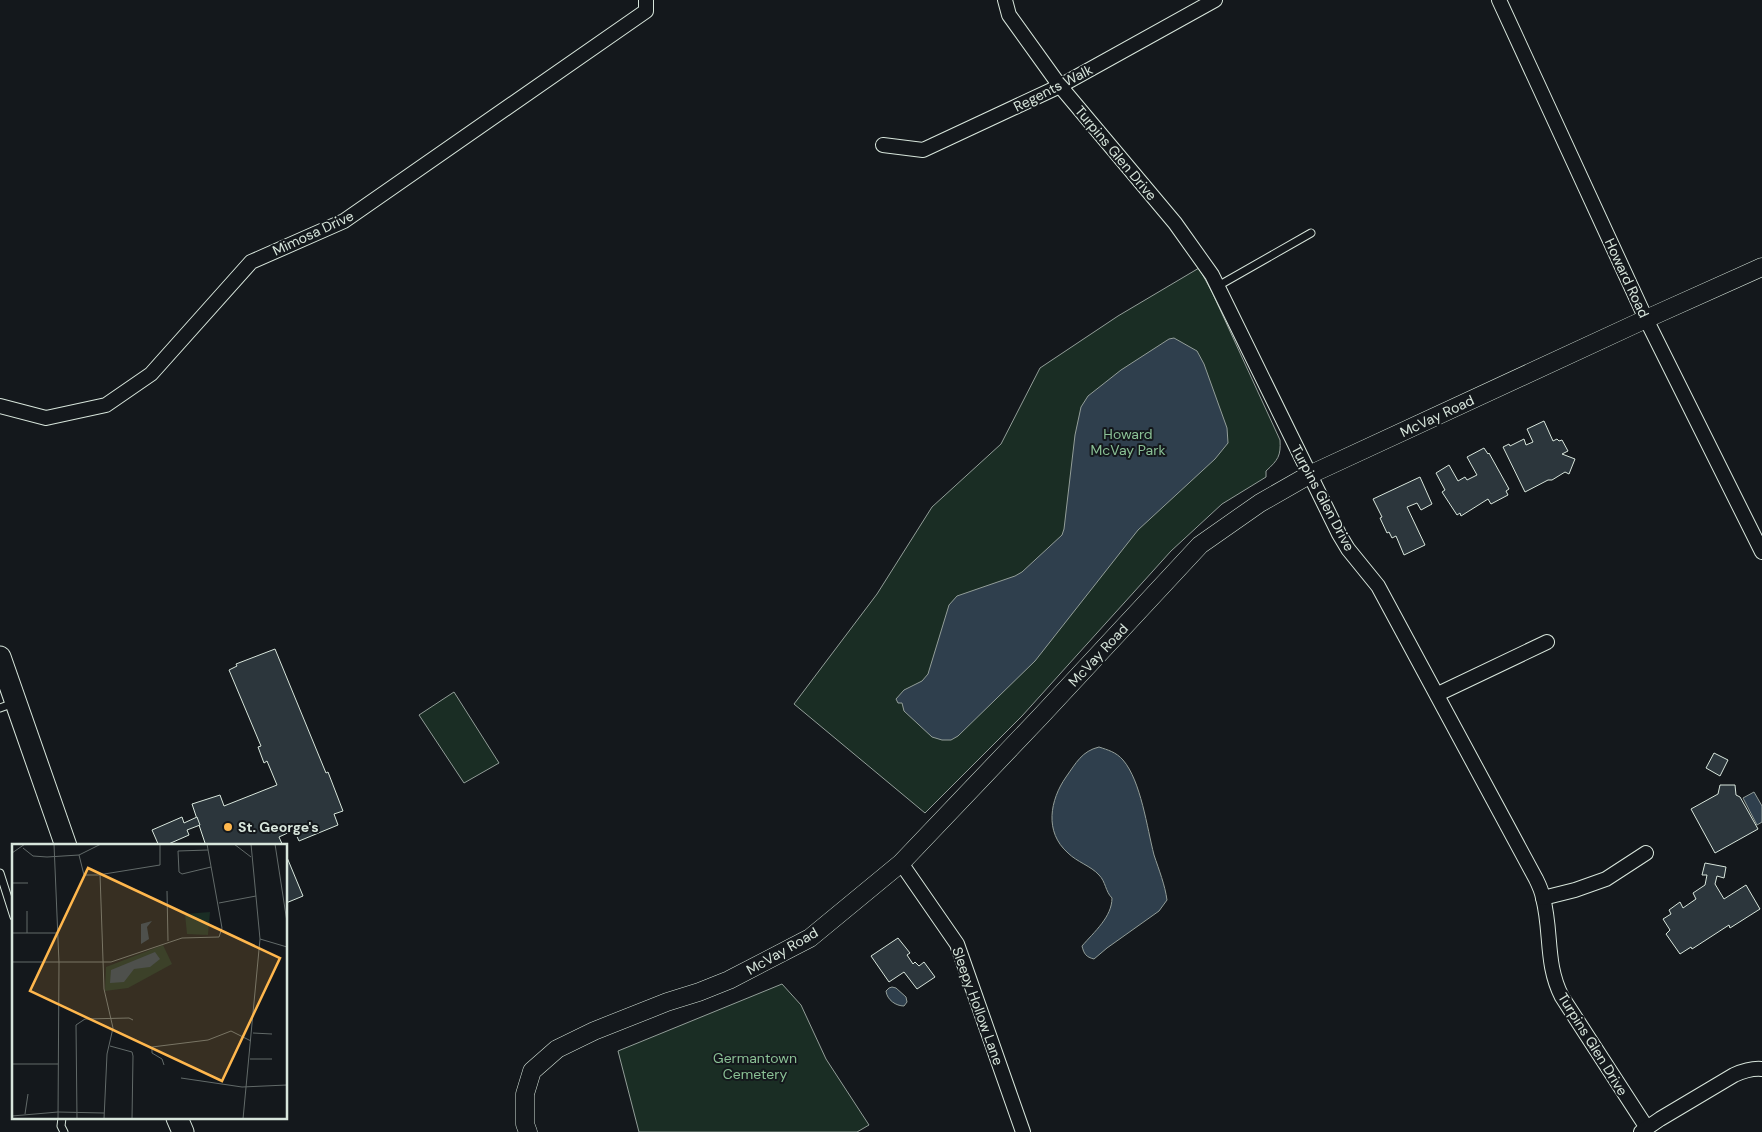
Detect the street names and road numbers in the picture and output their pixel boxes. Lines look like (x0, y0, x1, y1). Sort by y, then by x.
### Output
street label: Regents Walk (1010, 60, 1096, 116)
street label: Turpins Glen Drive (1071, 102, 1161, 204)
street label: Mimosa Drive (270, 206, 356, 260)
street label: Howard Road (1601, 235, 1653, 321)
street label: McVay Road (1397, 391, 1477, 441)
street label: Turpins Glen Drive (1287, 442, 1359, 554)
street label: McVay Road (1064, 620, 1132, 690)
street label: McVay Road (743, 923, 821, 979)
street label: Sleepy Hollow Lane (948, 944, 1008, 1068)
street label: Turpins Glen Drive (1554, 989, 1632, 1099)

